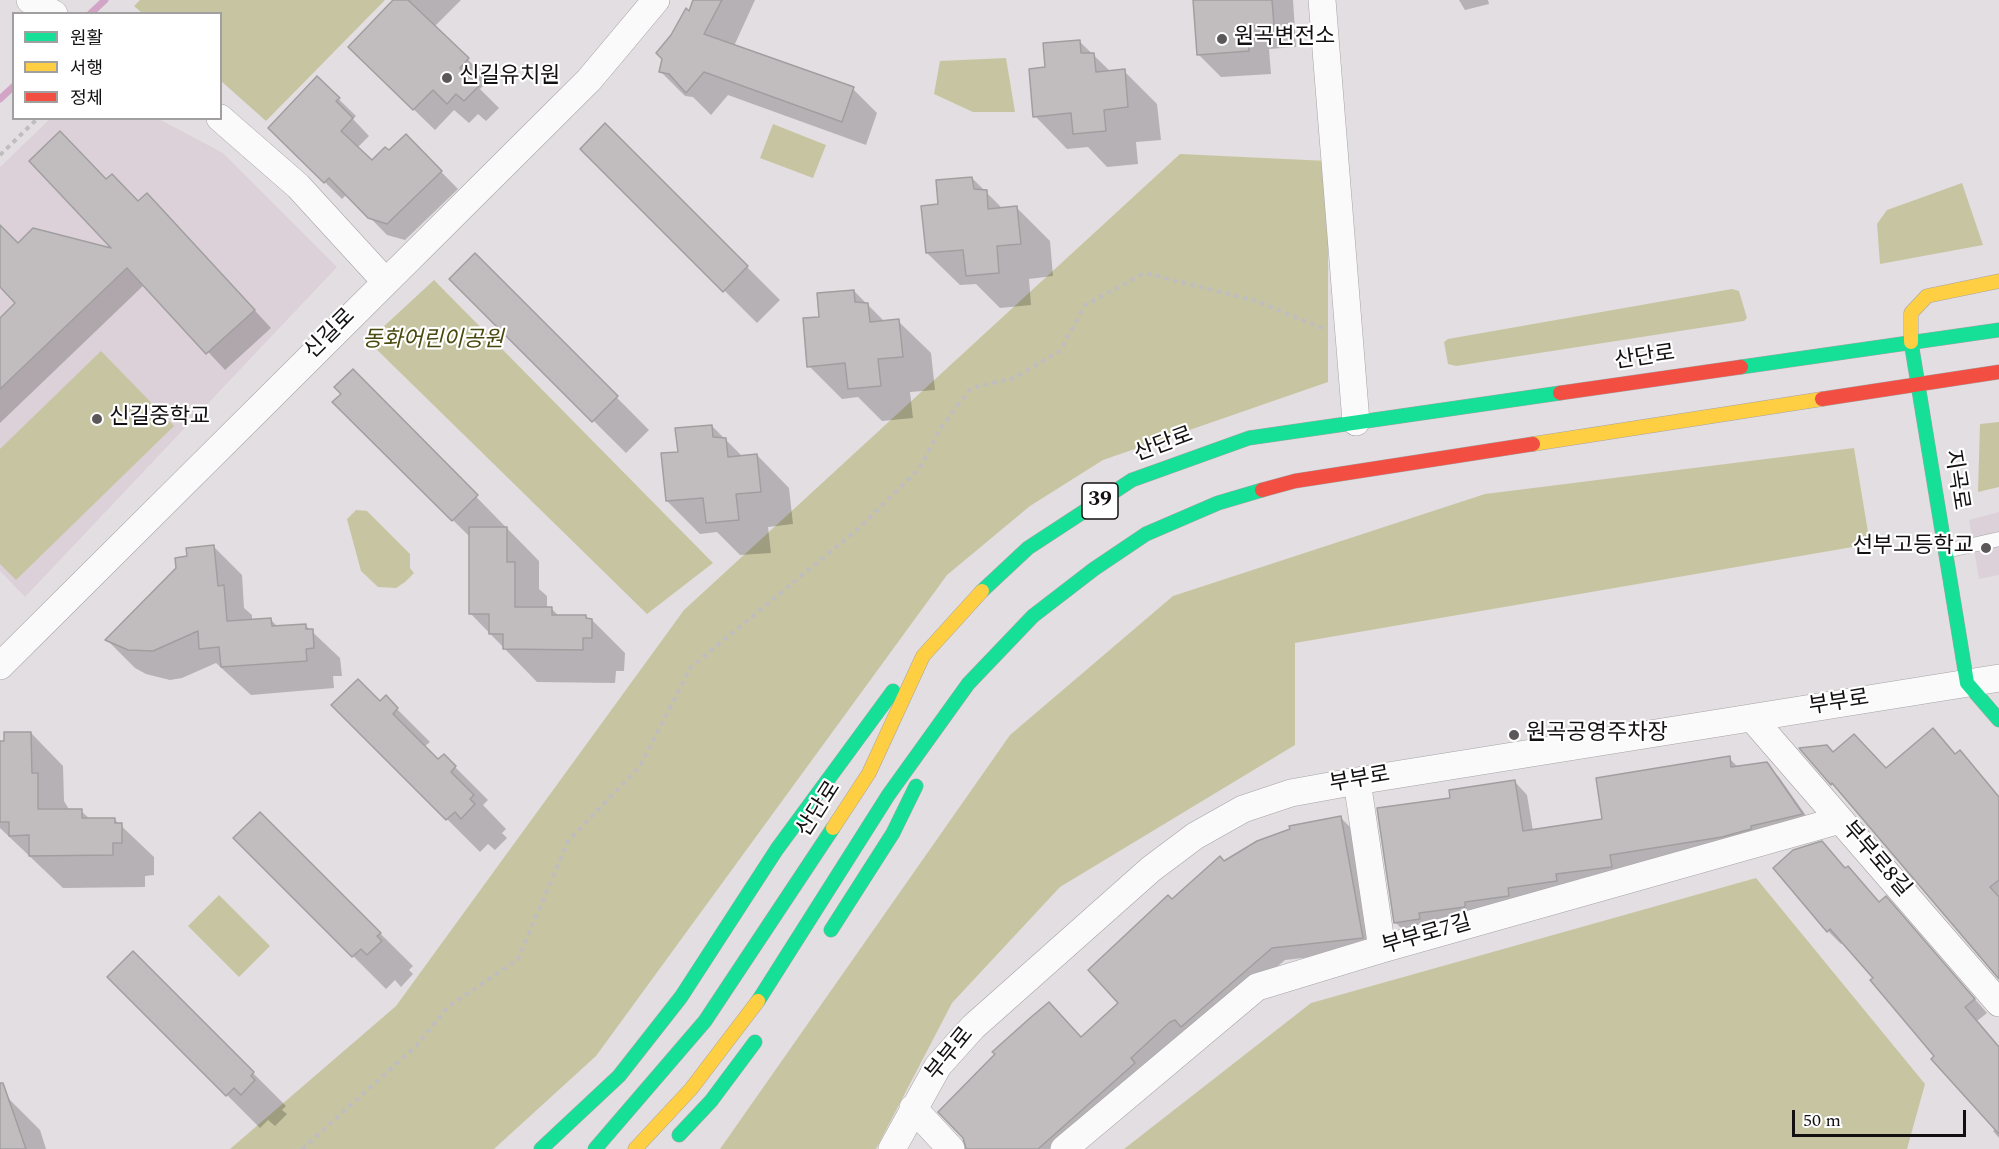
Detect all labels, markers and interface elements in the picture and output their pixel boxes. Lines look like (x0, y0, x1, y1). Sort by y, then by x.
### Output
legend (12, 12, 222, 120)
text: 원활 (70, 25, 103, 52)
place label: 원곡변전소 (1234, 26, 1335, 52)
marker: 원곡변전소 (1215, 32, 1229, 46)
text: 서행 (70, 55, 103, 82)
place label: 신길유치원 (459, 65, 560, 91)
marker: 신길유치원 (440, 71, 454, 85)
text: 정체 (70, 85, 103, 112)
street label: 신길로 (300, 304, 362, 366)
park label: 동화어린이공원 (362, 329, 504, 355)
street label: 산단로 (1613, 342, 1677, 376)
place label: 신길중학교 (109, 406, 210, 432)
marker: 신길중학교 (90, 412, 104, 426)
street label: 산단로 (1131, 423, 1197, 469)
street label: 지곡로 (1937, 448, 1973, 512)
road number: 39 (1082, 483, 1118, 519)
place label: 선부고등학교 (1853, 535, 1974, 561)
marker: 선부고등학교 (1979, 541, 1993, 555)
street label: 부부로 (1807, 686, 1871, 722)
place label: 원곡공영주차장 (1526, 722, 1668, 748)
marker: 원곡공영주차장 (1507, 728, 1521, 742)
street label: 부부로 (1328, 763, 1392, 799)
street label: 산단로 (792, 777, 848, 843)
street label: 부부로8길 (1835, 817, 1915, 903)
street label: 부부로7길 (1379, 911, 1475, 961)
street label: 부부로 (922, 1023, 980, 1087)
scale bar (1795, 1098, 1969, 1136)
text: 50 m (1803, 1107, 1841, 1134)

